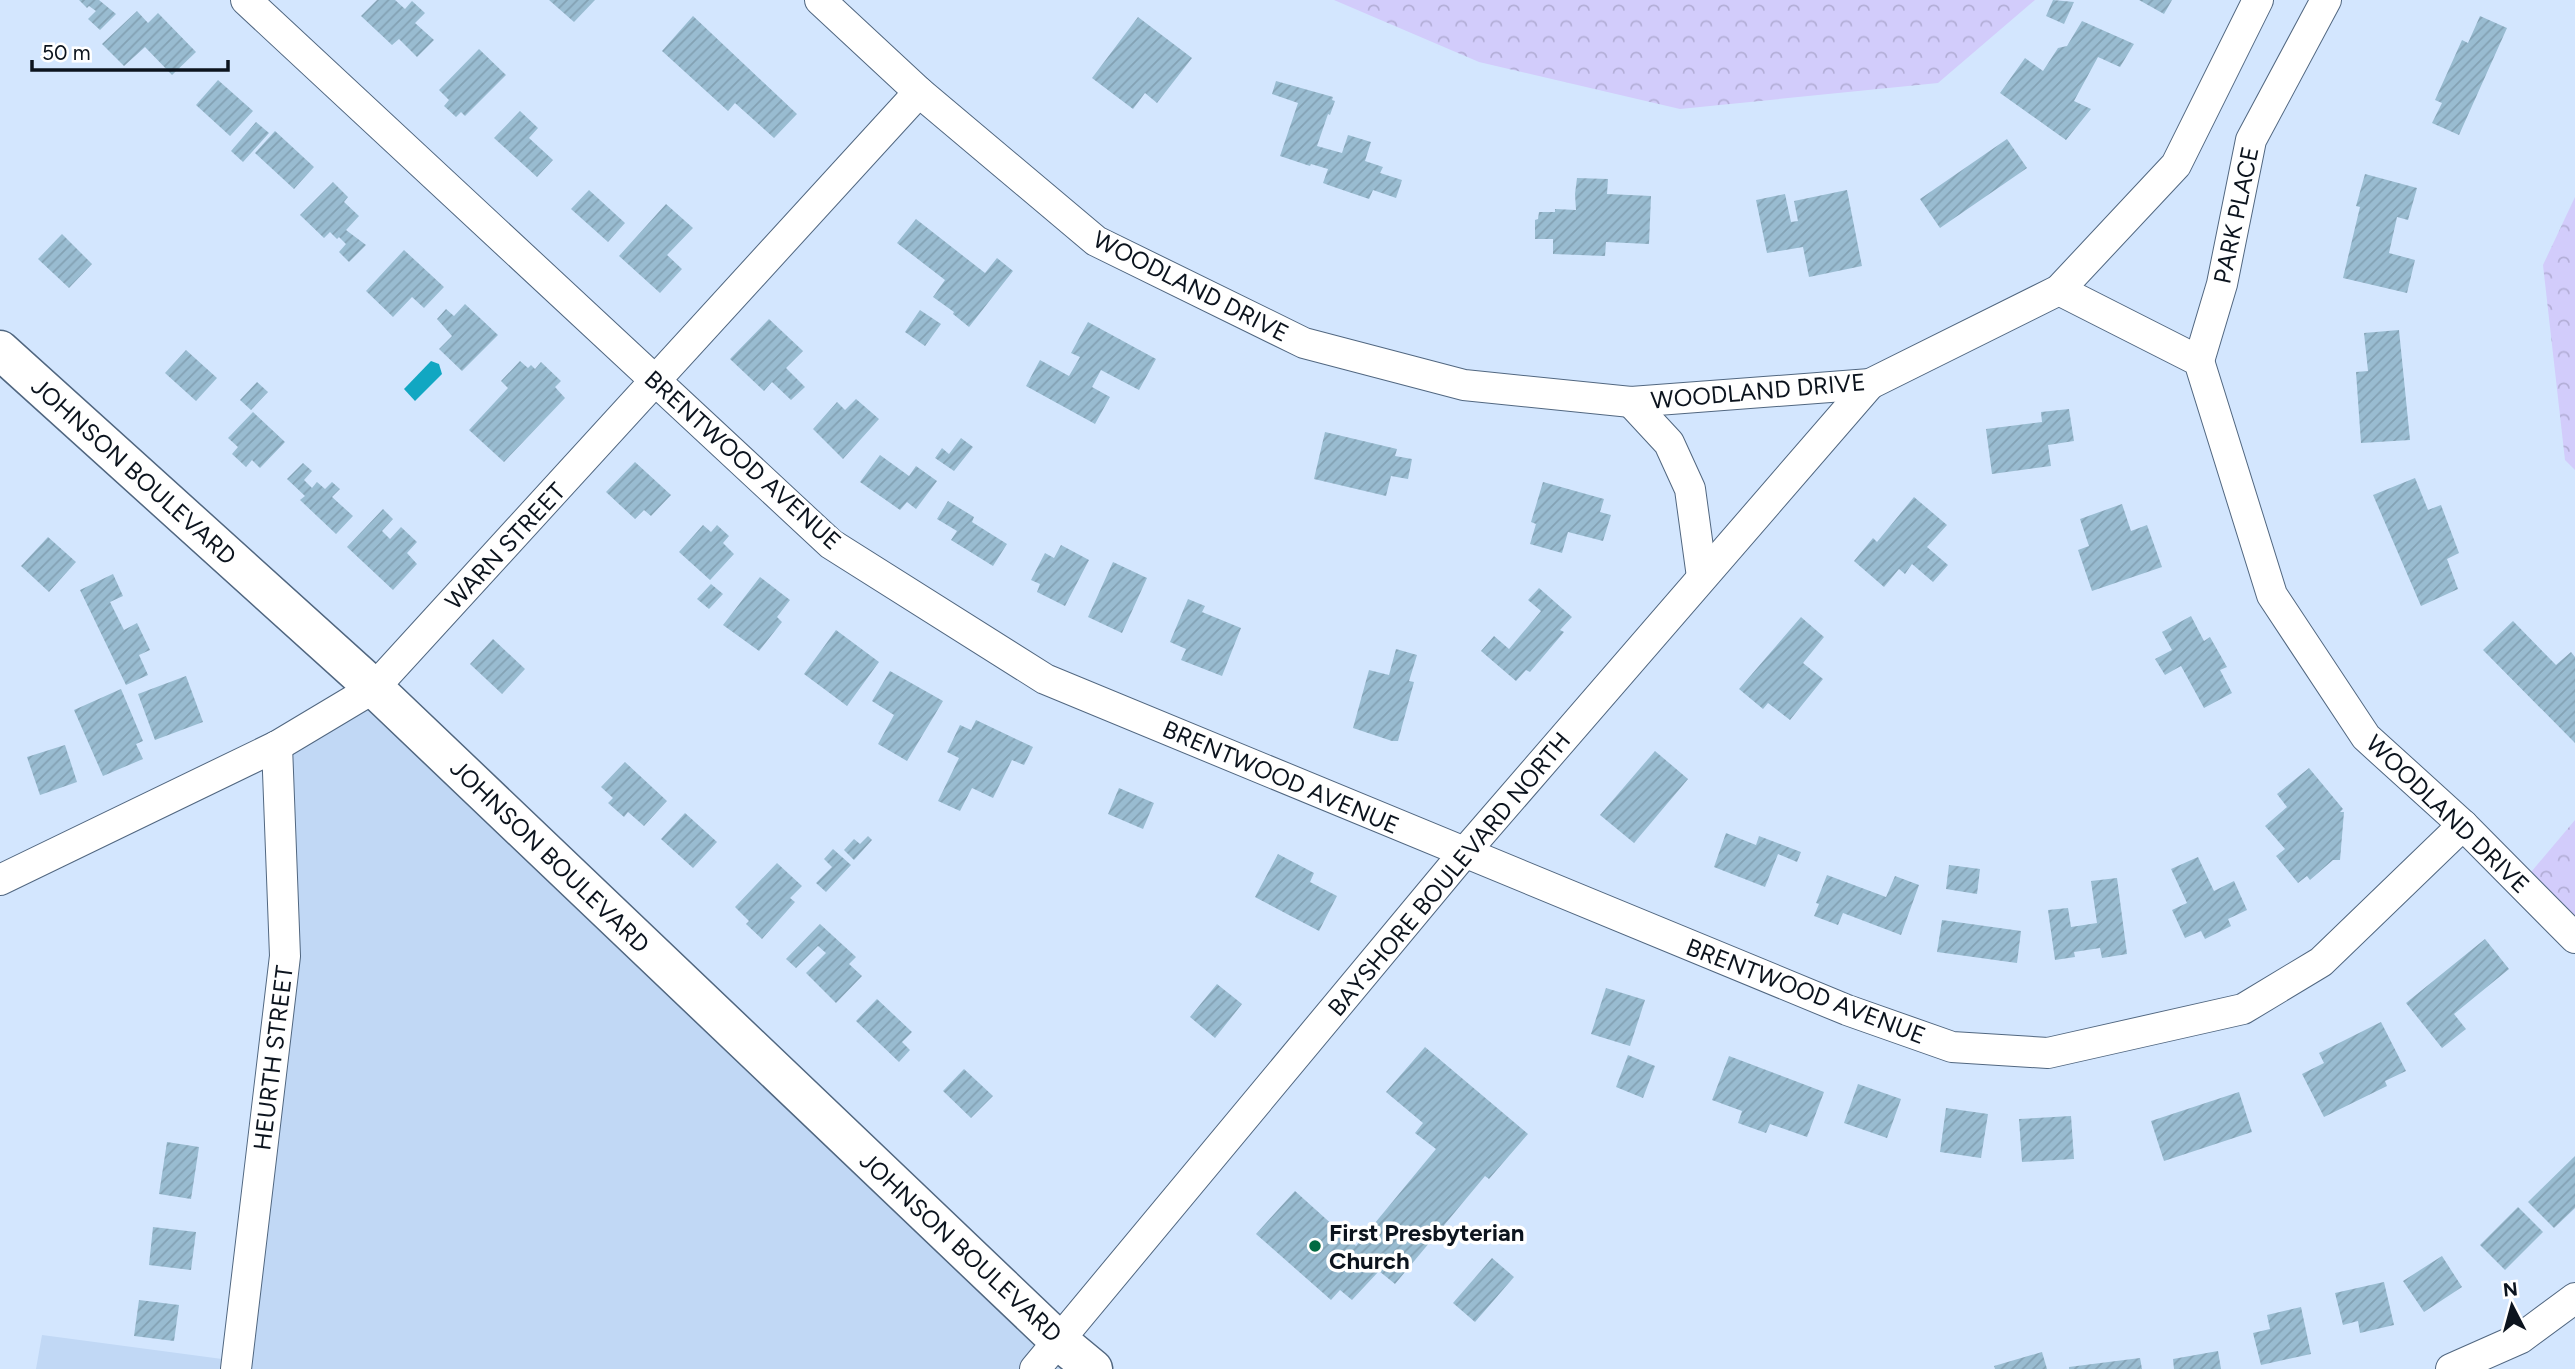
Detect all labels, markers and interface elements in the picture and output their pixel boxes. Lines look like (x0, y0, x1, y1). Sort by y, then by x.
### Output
scale bar (32, 28, 228, 72)
text: 50 m (42, 40, 91, 65)
street label: PARK PLACE (2207, 144, 2265, 286)
street label: WOODLAND DRIVE (1088, 224, 1294, 348)
street label: BRENTWOOD AVENUE (639, 364, 847, 556)
street label: WOODLAND DRIVE (1649, 367, 1867, 415)
street label: JOHNSON BOULEVARD (26, 371, 242, 571)
street label: WARN STREET (439, 477, 571, 615)
street label: BRENTWOOD AVENUE (1158, 714, 1404, 840)
street label: BAYSHORE BOULEVARD NORTH (1322, 726, 1576, 1022)
street label: WOODLAND DRIVE (2360, 729, 2536, 899)
street label: JOHNSON BOULEVARD (444, 753, 656, 959)
street label: BRENTWOOD AVENUE (1682, 932, 1930, 1050)
street label: HEURTH STREET (247, 964, 299, 1152)
street label: JOHNSON BOULEVARD (854, 1146, 1068, 1348)
place label: First Presbyterian Church (1329, 1218, 1524, 1275)
marker: First Presbyterian Church (1307, 1238, 1323, 1254)
north arrow (2477, 1271, 2547, 1341)
text: N (2502, 1277, 2519, 1302)

